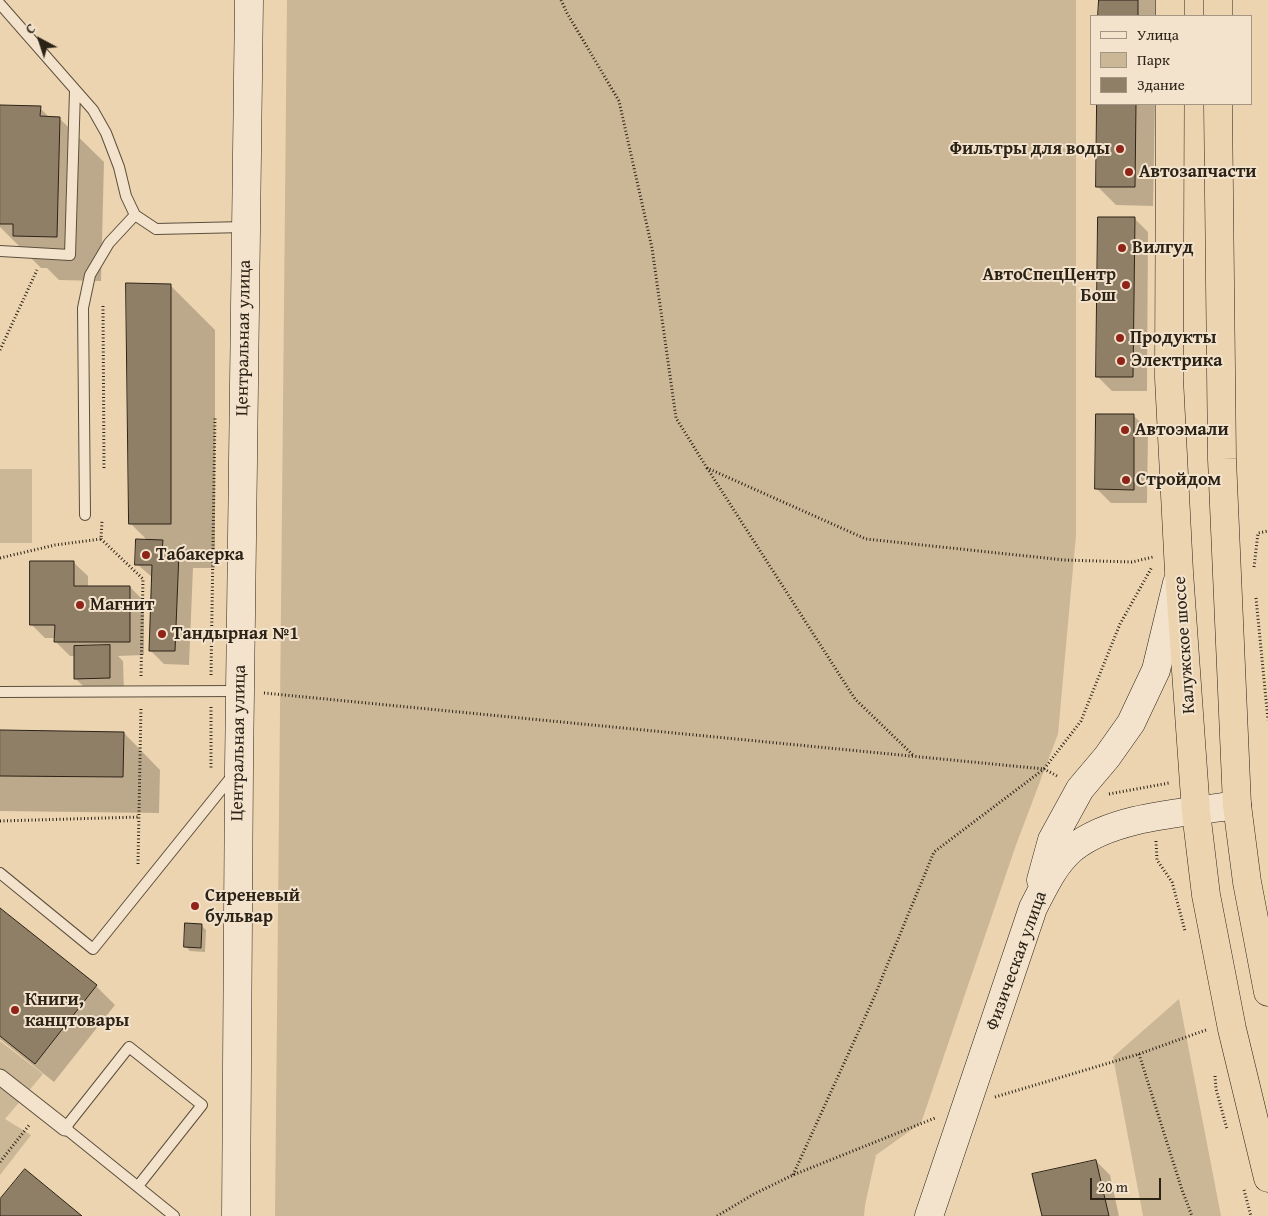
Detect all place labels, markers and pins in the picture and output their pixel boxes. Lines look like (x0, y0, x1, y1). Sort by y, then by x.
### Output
place label: Фильтры для воды (950, 138, 1110, 160)
marker: Фильтры для воды (1114, 143, 1126, 155)
place label: Автозапчасти (1139, 161, 1257, 183)
marker: Автозапчасти (1123, 166, 1135, 178)
place label: Вилгуд (1132, 237, 1194, 259)
marker: Вилгуд (1116, 242, 1128, 254)
place label: АвтоСпецЦентр Бош (983, 264, 1116, 306)
marker: АвтоСпецЦентр Бош (1120, 279, 1132, 291)
place label: Продукты (1130, 327, 1216, 349)
marker: Продукты (1114, 332, 1126, 344)
place label: Электрика (1131, 350, 1222, 372)
marker: Электрика (1115, 355, 1127, 367)
place label: Автоэмали (1135, 419, 1229, 441)
marker: Автоэмали (1119, 424, 1131, 436)
place label: Стройдом (1136, 469, 1221, 491)
marker: Стройдом (1120, 474, 1132, 486)
place label: Табакерка (156, 544, 244, 566)
marker: Табакерка (140, 549, 152, 561)
place label: Магнит (90, 594, 154, 616)
marker: Магнит (74, 599, 86, 611)
place label: Тандырная №1 (172, 623, 299, 645)
marker: Тандырная №1 (156, 628, 168, 640)
place label: Сиреневый бульвар (205, 885, 300, 928)
marker: Сиреневый бульвар (189, 900, 201, 912)
place label: Книги, канцтовары (25, 989, 129, 1032)
marker: Книги, канцтовары (9, 1004, 21, 1016)

